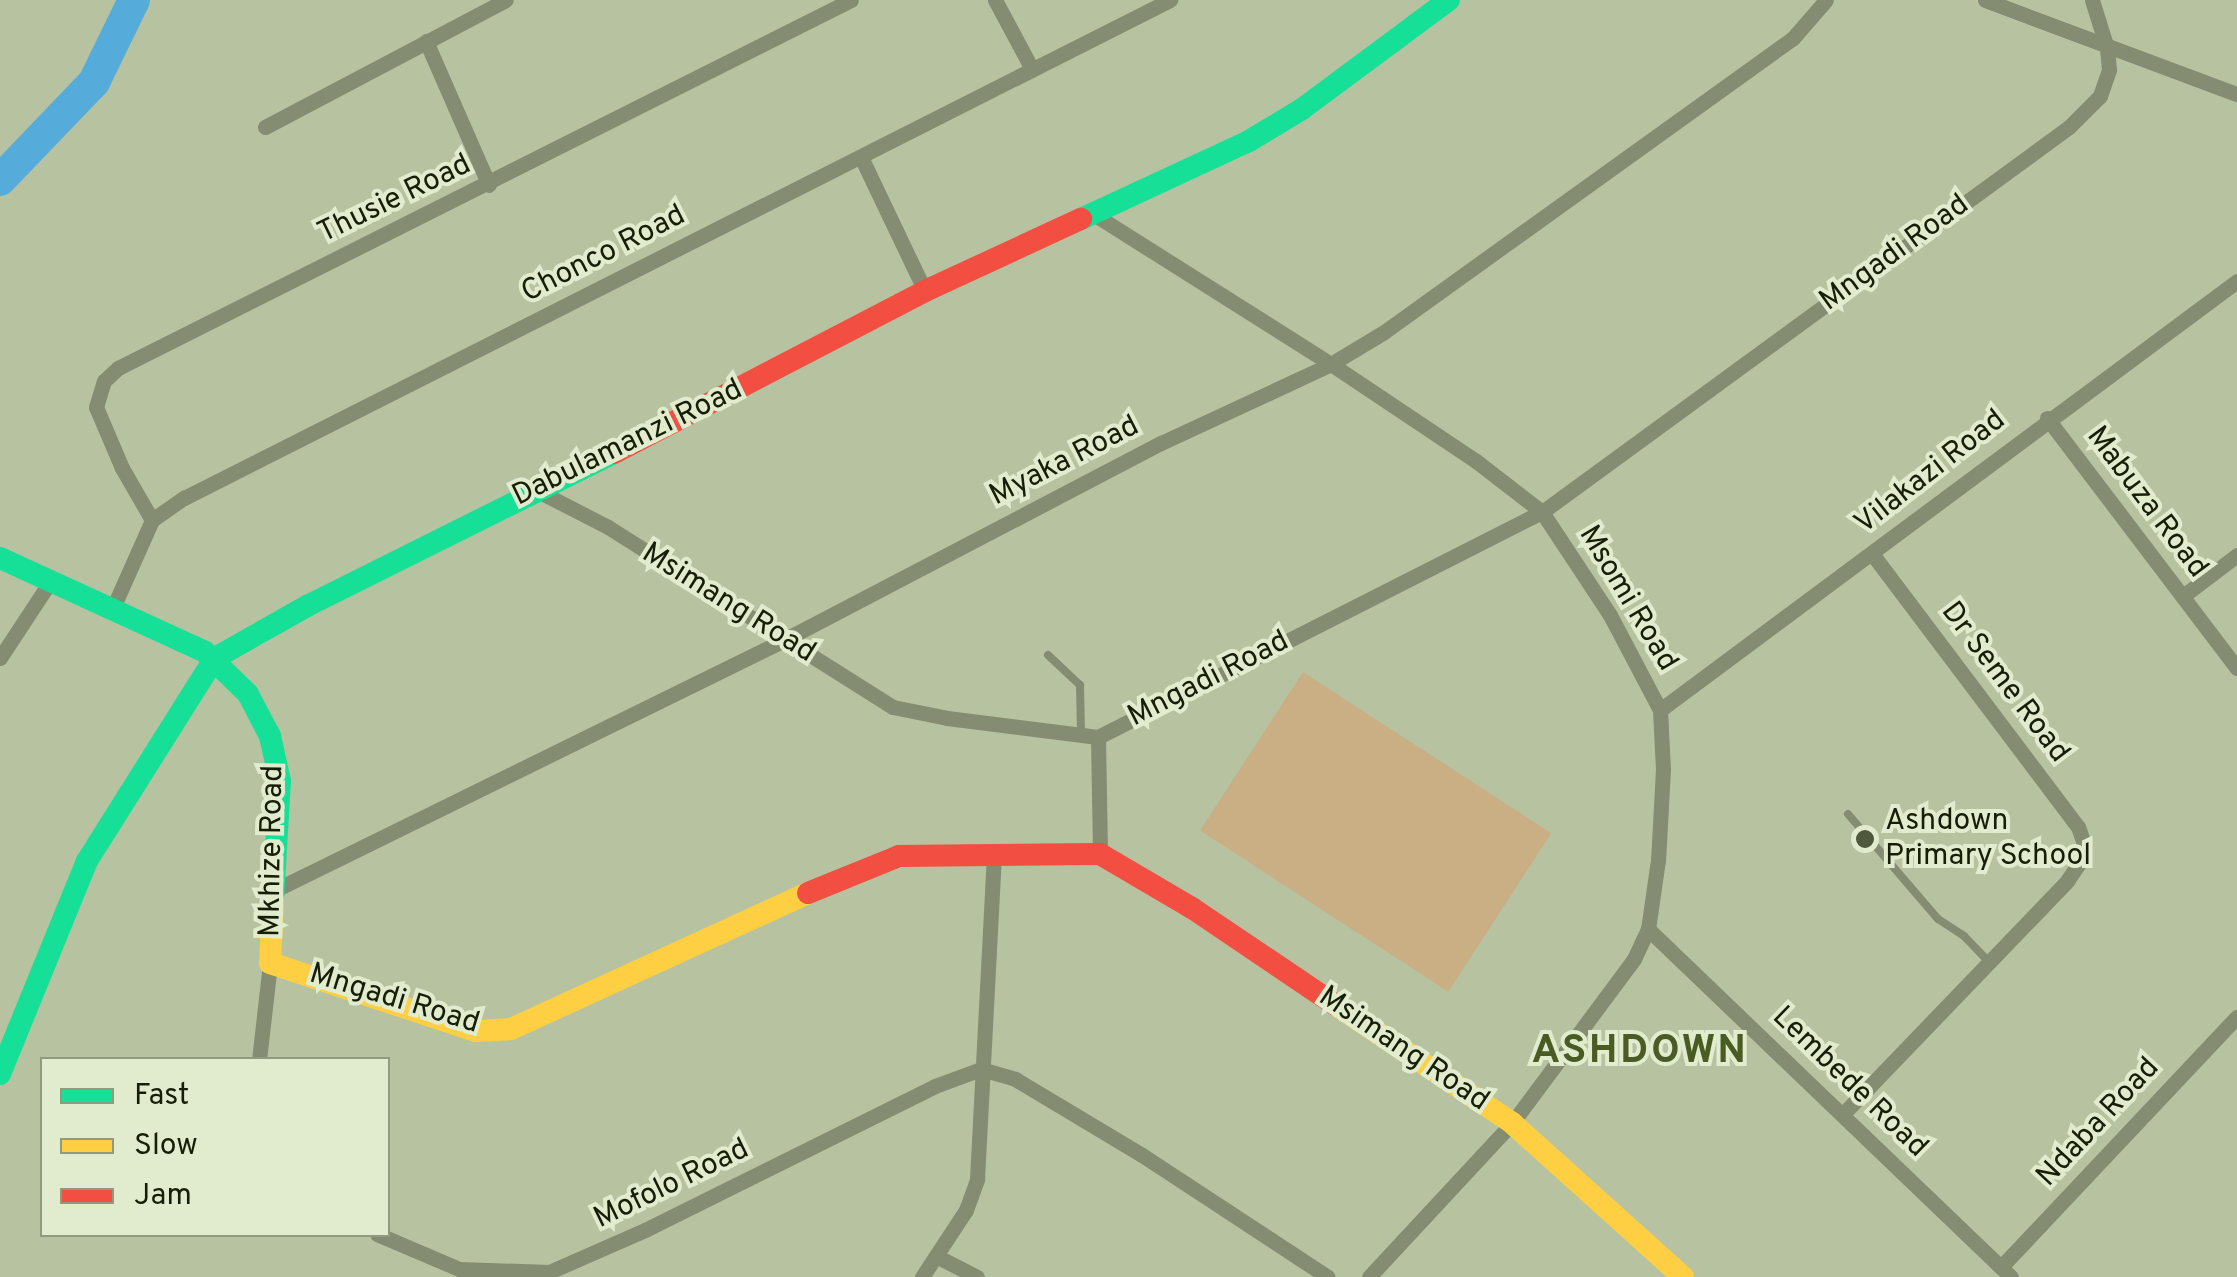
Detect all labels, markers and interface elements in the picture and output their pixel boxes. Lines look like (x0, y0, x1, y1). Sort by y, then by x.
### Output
street label: Thusie Road (313, 148, 477, 252)
street label: Mngadi Road (1813, 188, 1977, 320)
street label: Chonco Road (516, 198, 692, 312)
street label: Dabulamanzi Road (507, 373, 749, 515)
street label: Vilakazi Road (1849, 403, 2013, 543)
street label: Myaka Road (984, 409, 1146, 515)
street label: Mabuza Road (2077, 420, 2215, 586)
street label: Msomi Road (1569, 520, 1685, 678)
street label: Msimang Road (635, 536, 821, 672)
street label: Dr Seme Road (1932, 596, 2076, 770)
street label: Mngadi Road (1123, 624, 1295, 736)
street label: Mkhize Road (254, 765, 292, 937)
place label: Ashdown Primary School (1885, 804, 2091, 874)
marker: Ashdown Primary School (1854, 828, 1876, 850)
street label: Mngadi Road (305, 957, 483, 1043)
street label: Msimang Road (1311, 980, 1495, 1120)
street label: Lembede Road (1764, 1000, 1934, 1166)
district label: ASHDOWN (1532, 1028, 1748, 1076)
street label: Ndaba Road (2030, 1051, 2168, 1195)
legend (40, 1057, 390, 1237)
text: Fast (134, 1078, 189, 1115)
text: Slow (134, 1128, 198, 1165)
street label: Mofolo Road (589, 1132, 755, 1238)
text: Jam (134, 1178, 192, 1215)

